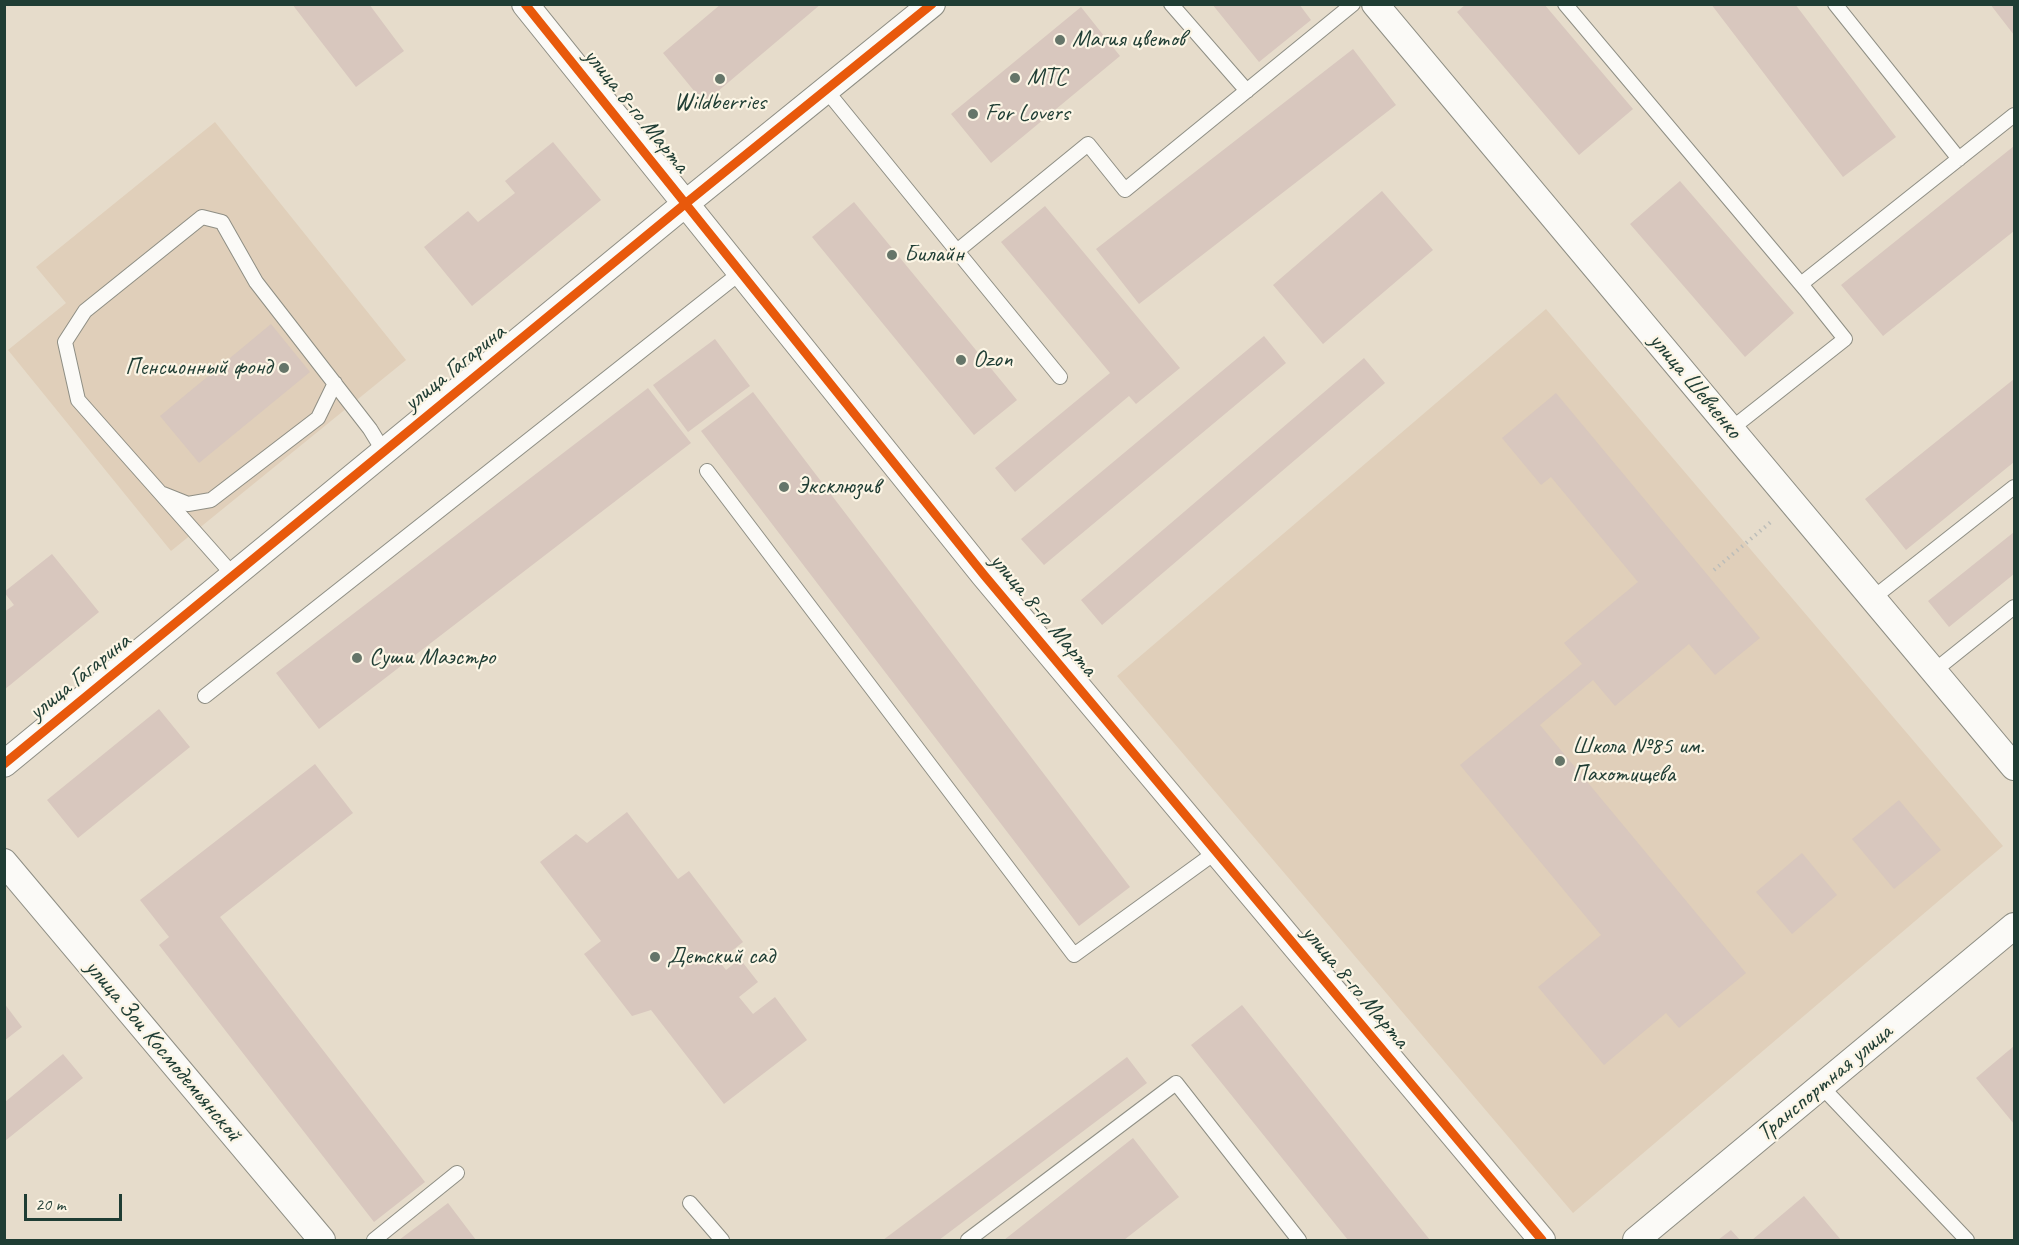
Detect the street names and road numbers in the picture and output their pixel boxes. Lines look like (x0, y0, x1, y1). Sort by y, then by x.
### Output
street label: улица 8-го Марта (577, 43, 695, 179)
street label: улица Гагарина (398, 318, 512, 418)
street label: улица Шевченко (1642, 327, 1748, 445)
street label: улица 8-го Марта (983, 547, 1103, 683)
street label: улица Гагарина (23, 627, 137, 727)
street label: улица 8-го Марта (1295, 919, 1415, 1055)
street label: улица Зои Космодемьянской (78, 954, 248, 1148)
street label: Транспортная улица (1751, 1018, 1899, 1148)

